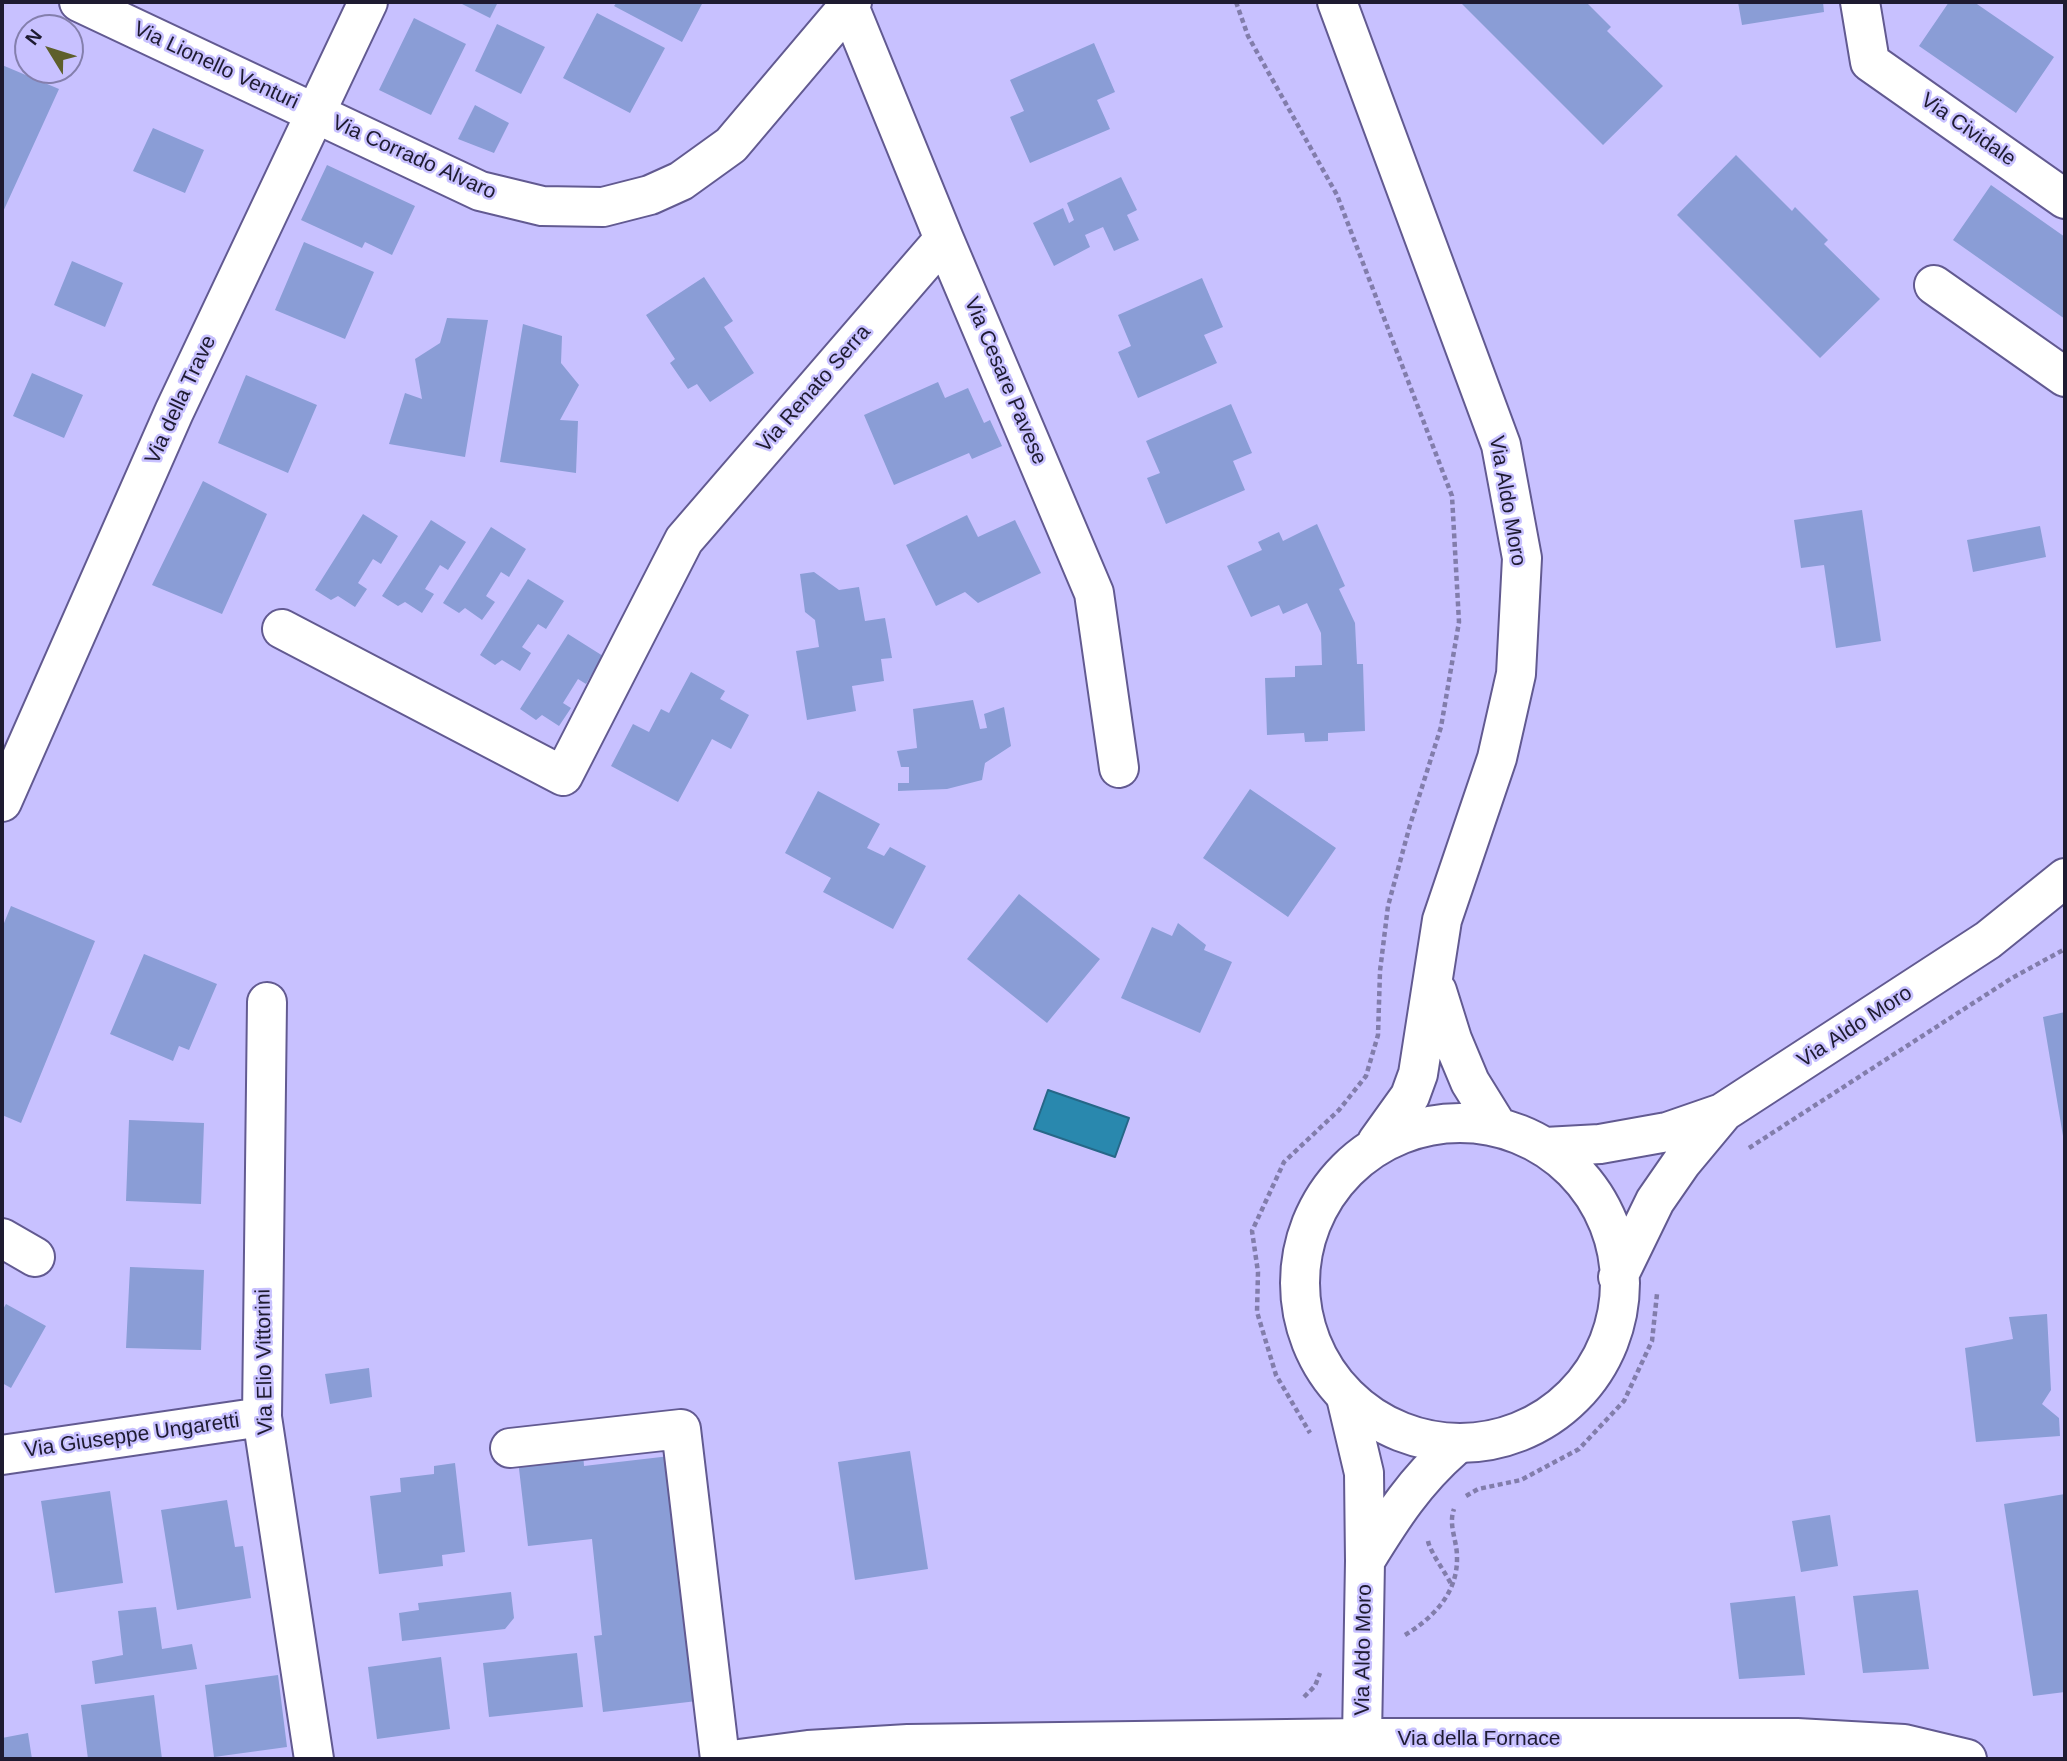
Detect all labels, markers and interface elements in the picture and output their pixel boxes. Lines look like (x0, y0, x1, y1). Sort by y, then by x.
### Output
north arrow (14, 14, 84, 84)
street label: Via Lionello Venturi (129, 17, 303, 115)
text: N (21, 25, 46, 49)
street label: Via Cividale (1916, 88, 2020, 172)
street label: Via Corrado Alvaro (328, 110, 500, 206)
street label: Via Cesare Pavese (958, 294, 1052, 468)
street label: Via Renato Serra (752, 320, 876, 458)
street label: Via della Trave (140, 332, 222, 468)
street label: Via Aldo Moro (1483, 434, 1531, 568)
street label: Via Aldo Moro (1793, 981, 1917, 1073)
street label: Via Elio Vittorini (251, 1289, 279, 1435)
street label: Via Giuseppe Ungaretti (23, 1408, 241, 1464)
street label: Via Aldo Moro (1350, 1584, 1378, 1716)
street label: Via della Fornace (1397, 1726, 1561, 1752)

